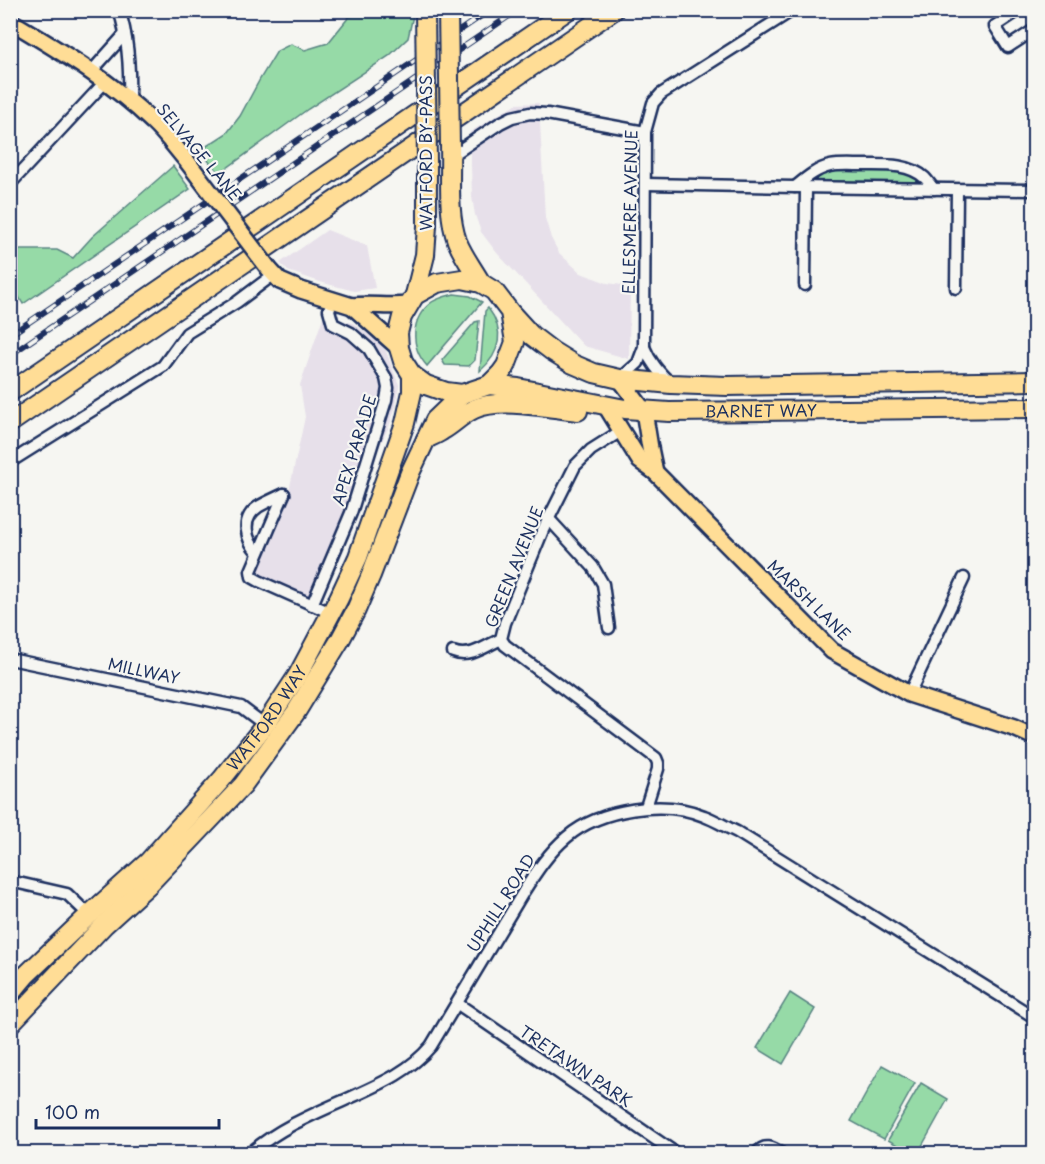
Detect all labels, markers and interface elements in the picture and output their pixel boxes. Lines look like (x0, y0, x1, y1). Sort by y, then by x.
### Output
street label: WATFORD BY-PASS (413, 75, 437, 231)
street label: SELVAGE LANE (152, 97, 248, 205)
street label: ELLESMERE AVENUE (616, 129, 642, 295)
street label: APEX PARADE (325, 391, 381, 508)
street label: BARNET WAY (704, 397, 817, 423)
street label: GREEN AVENUE (478, 502, 548, 631)
street label: MARSH LANE (763, 553, 857, 645)
street label: MILLWAY (106, 651, 182, 689)
street label: WATFORD WAY (220, 661, 312, 775)
street label: UPHILL ROAD (460, 849, 540, 956)
street label: TRETAWN PARK (516, 1019, 638, 1112)
scale bar (36, 1092, 219, 1130)
text: 100 m (45, 1098, 100, 1125)

